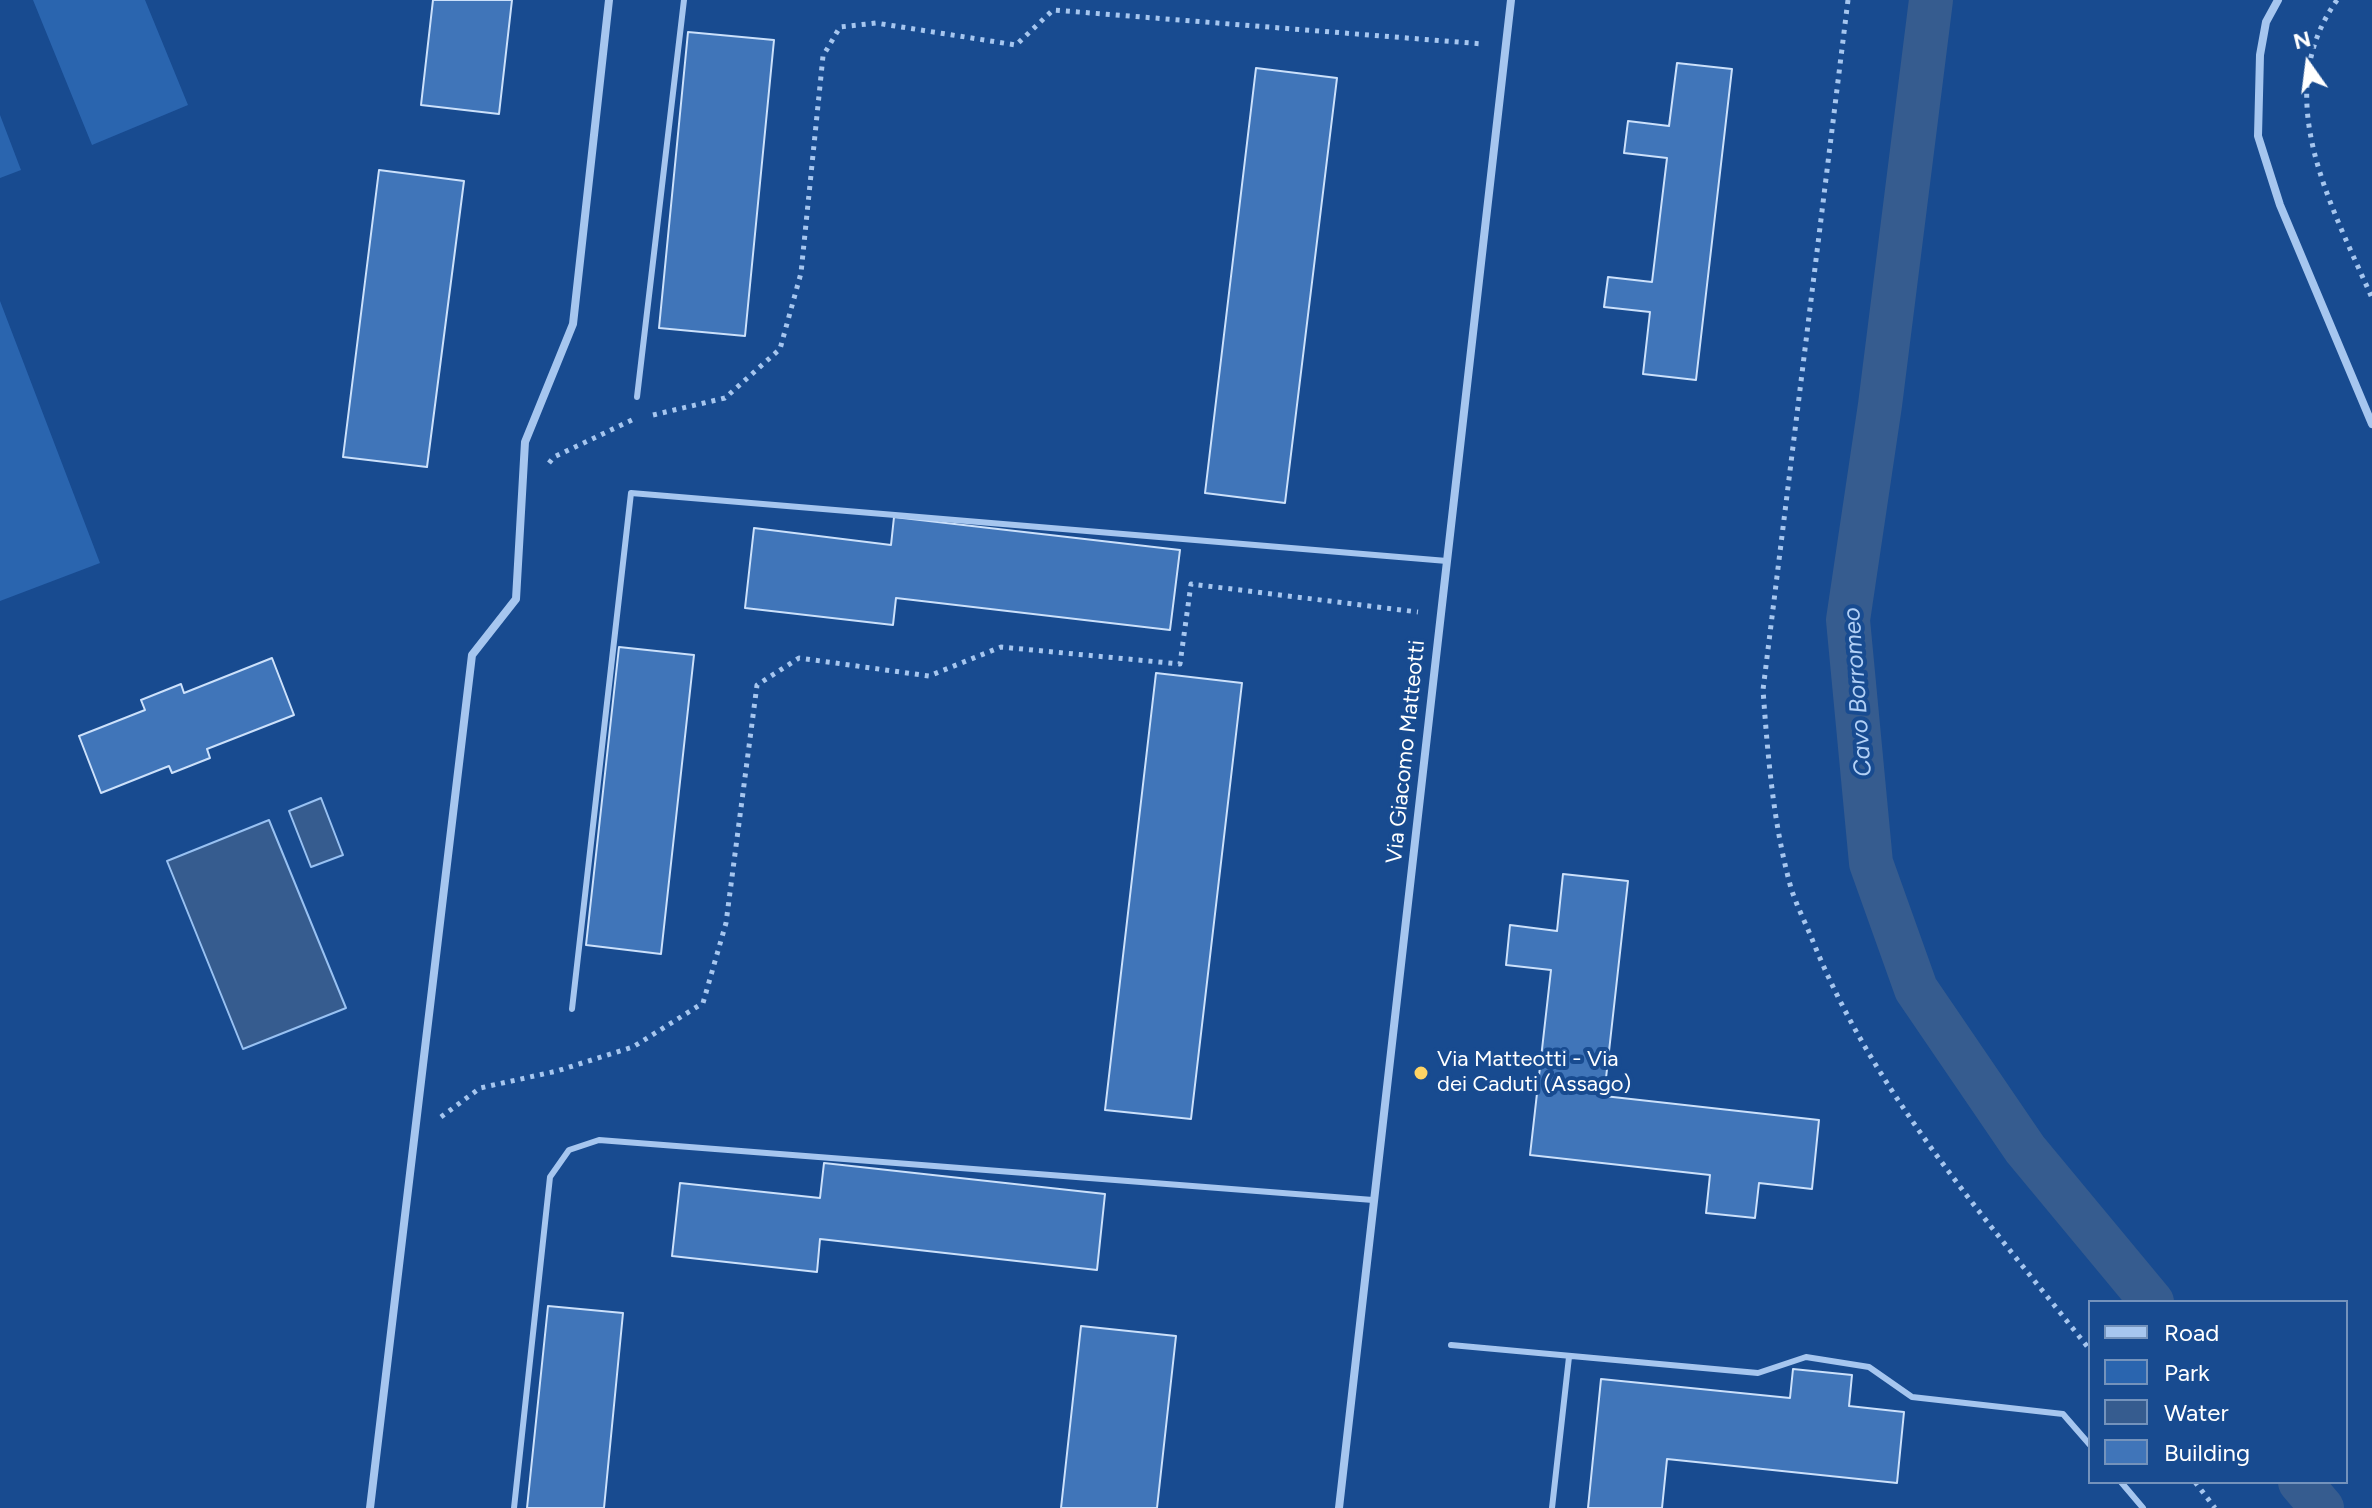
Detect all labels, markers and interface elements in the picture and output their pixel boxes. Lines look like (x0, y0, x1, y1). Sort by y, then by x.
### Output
north arrow (2268, 24, 2348, 104)
text: N (2291, 25, 2314, 55)
water label: Cavo Borromeo (1838, 606, 1878, 778)
street label: Via Giacomo Matteotti (1381, 639, 1431, 865)
place label: Via Matteotti - Via dei Caduti (Assago) (1437, 1047, 1631, 1098)
marker: Via Matteotti - Via dei Caduti (Assago) (1412, 1064, 1430, 1082)
legend (2088, 1300, 2348, 1484)
text: Road (2164, 1318, 2219, 1347)
text: Park (2164, 1358, 2210, 1387)
text: Water (2164, 1398, 2229, 1427)
text: Building (2164, 1438, 2250, 1467)

